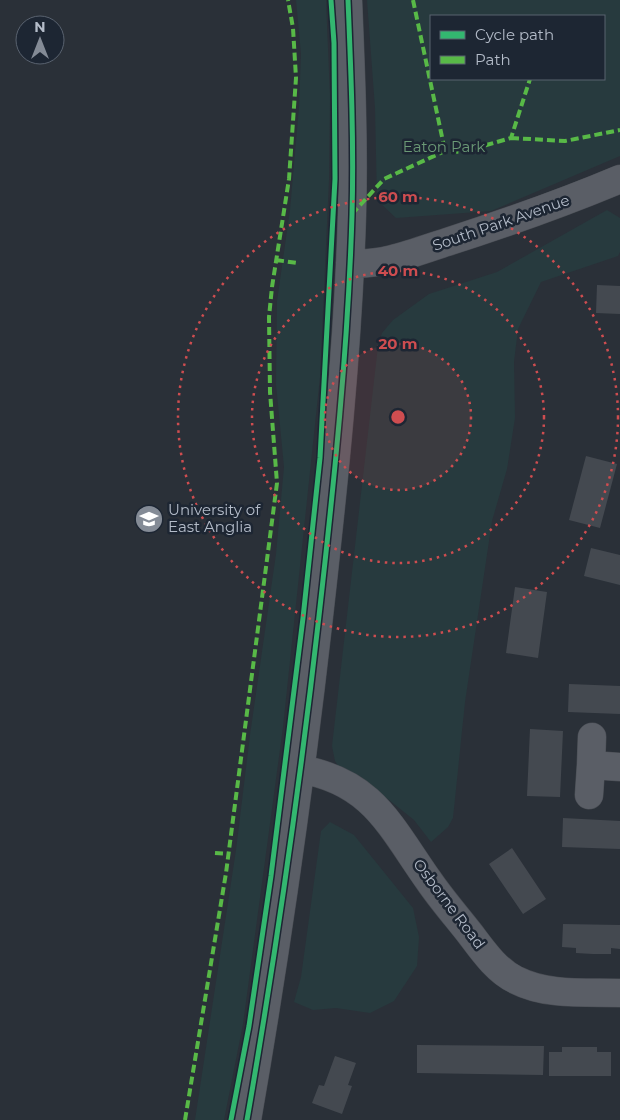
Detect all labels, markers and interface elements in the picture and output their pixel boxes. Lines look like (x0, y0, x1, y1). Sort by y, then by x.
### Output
north arrow (15, 15, 65, 65)
legend (430, 15, 605, 80)
text: N (34, 18, 46, 36)
text: Cycle path (475, 25, 554, 44)
text: Path (475, 50, 511, 69)
park label: Eaton Park (403, 137, 485, 156)
text: 60 m (378, 187, 418, 206)
street label: South Park Avenue (430, 190, 572, 255)
text: 40 m (378, 261, 418, 280)
text: 20 m (378, 334, 418, 353)
centre of rings (389, 408, 407, 426)
place label: University of East Anglia (168, 500, 261, 536)
school or university icon: University of East Anglia (134, 504, 164, 534)
street label: Osborne Road (409, 855, 489, 952)

